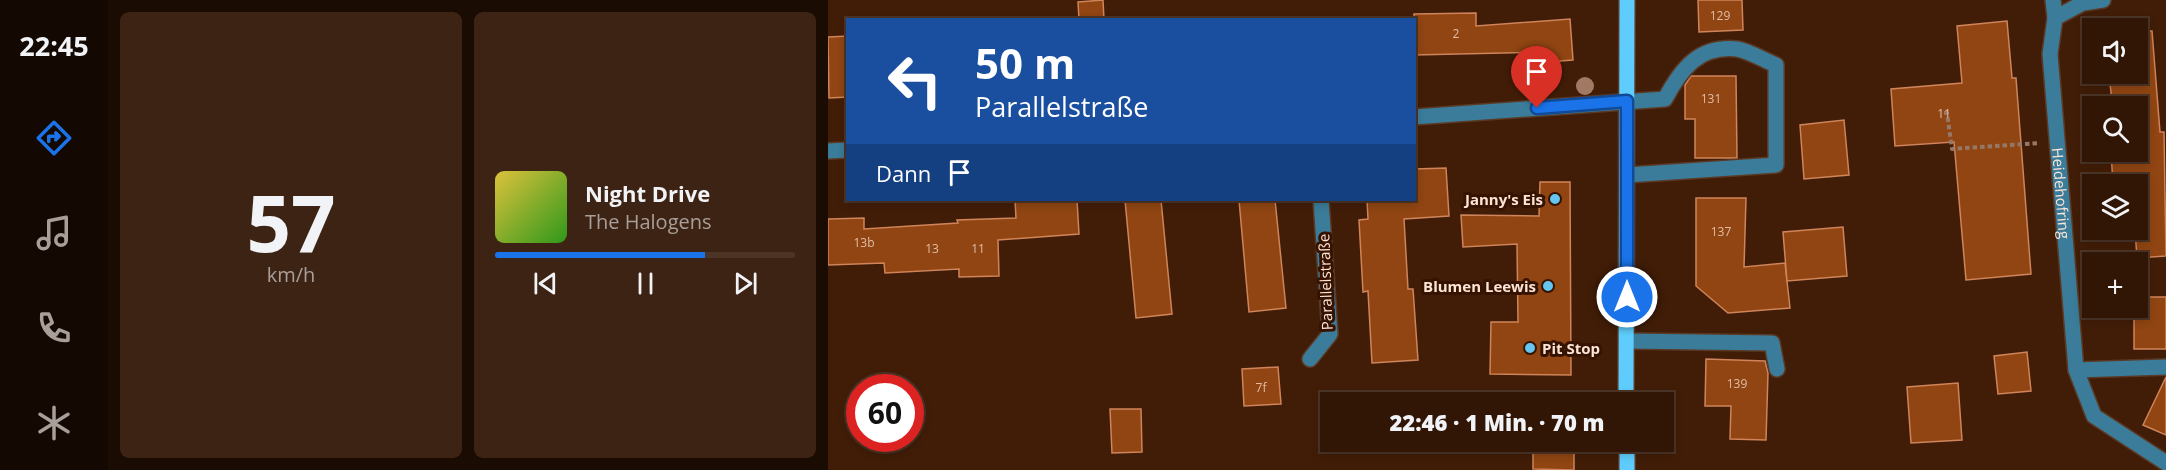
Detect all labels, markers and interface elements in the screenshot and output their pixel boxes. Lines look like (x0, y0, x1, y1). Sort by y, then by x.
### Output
house number: 129 (1710, 7, 1730, 24)
map controls (2082, 18, 2148, 318)
button: sound (2082, 18, 2148, 84)
house number: 2 (1453, 25, 1460, 42)
text: 22:45 (19, 27, 89, 64)
text: 50 m (975, 34, 1075, 91)
icon: left (876, 42, 954, 120)
pin (1511, 46, 1562, 108)
icon: arrive (1520, 55, 1553, 88)
text: Parallelstraße (975, 88, 1148, 125)
house number: 131 (1701, 90, 1721, 107)
button: search (2082, 96, 2148, 162)
house number: 11 (1937, 105, 1951, 122)
icon: directions (33, 117, 75, 159)
street label: Heidehofring (2048, 147, 2075, 240)
icon: arrive (943, 156, 976, 189)
text: Dann (876, 158, 931, 188)
text: 57 (246, 169, 336, 275)
button: layers (2082, 174, 2148, 240)
text: Night Drive (585, 178, 710, 208)
place label: Janny's Eis (1463, 189, 1543, 209)
marker: Janny's Eis (1548, 192, 1562, 206)
text: The Halogens (585, 208, 712, 235)
icon: music (33, 212, 75, 254)
house number: 137 (1711, 223, 1731, 240)
house number: 13b (853, 234, 875, 251)
street label: Parallelstraße (1313, 234, 1337, 330)
house number: 13 (925, 240, 939, 257)
house number: 11 (971, 240, 985, 257)
button: + (2082, 252, 2148, 318)
text: km/h (267, 261, 315, 288)
position arrow (1595, 265, 1659, 329)
icon: previous (529, 267, 562, 300)
icon: pause (629, 267, 662, 300)
icon: next (729, 267, 762, 300)
place label: Blumen Leewis (1423, 276, 1536, 296)
marker: Blumen Leewis (1541, 279, 1555, 293)
icon: phone (33, 307, 75, 349)
place label: Pit Stop (1542, 338, 1600, 358)
marker: Pit Stop (1523, 341, 1537, 355)
speed limit sign: 60 (846, 374, 924, 452)
house number: 139 (1727, 375, 1747, 392)
house number: 7f (1256, 379, 1267, 396)
icon: climate (33, 402, 75, 444)
text: 22:46 · 1 Min. · 70 m (1389, 407, 1605, 437)

